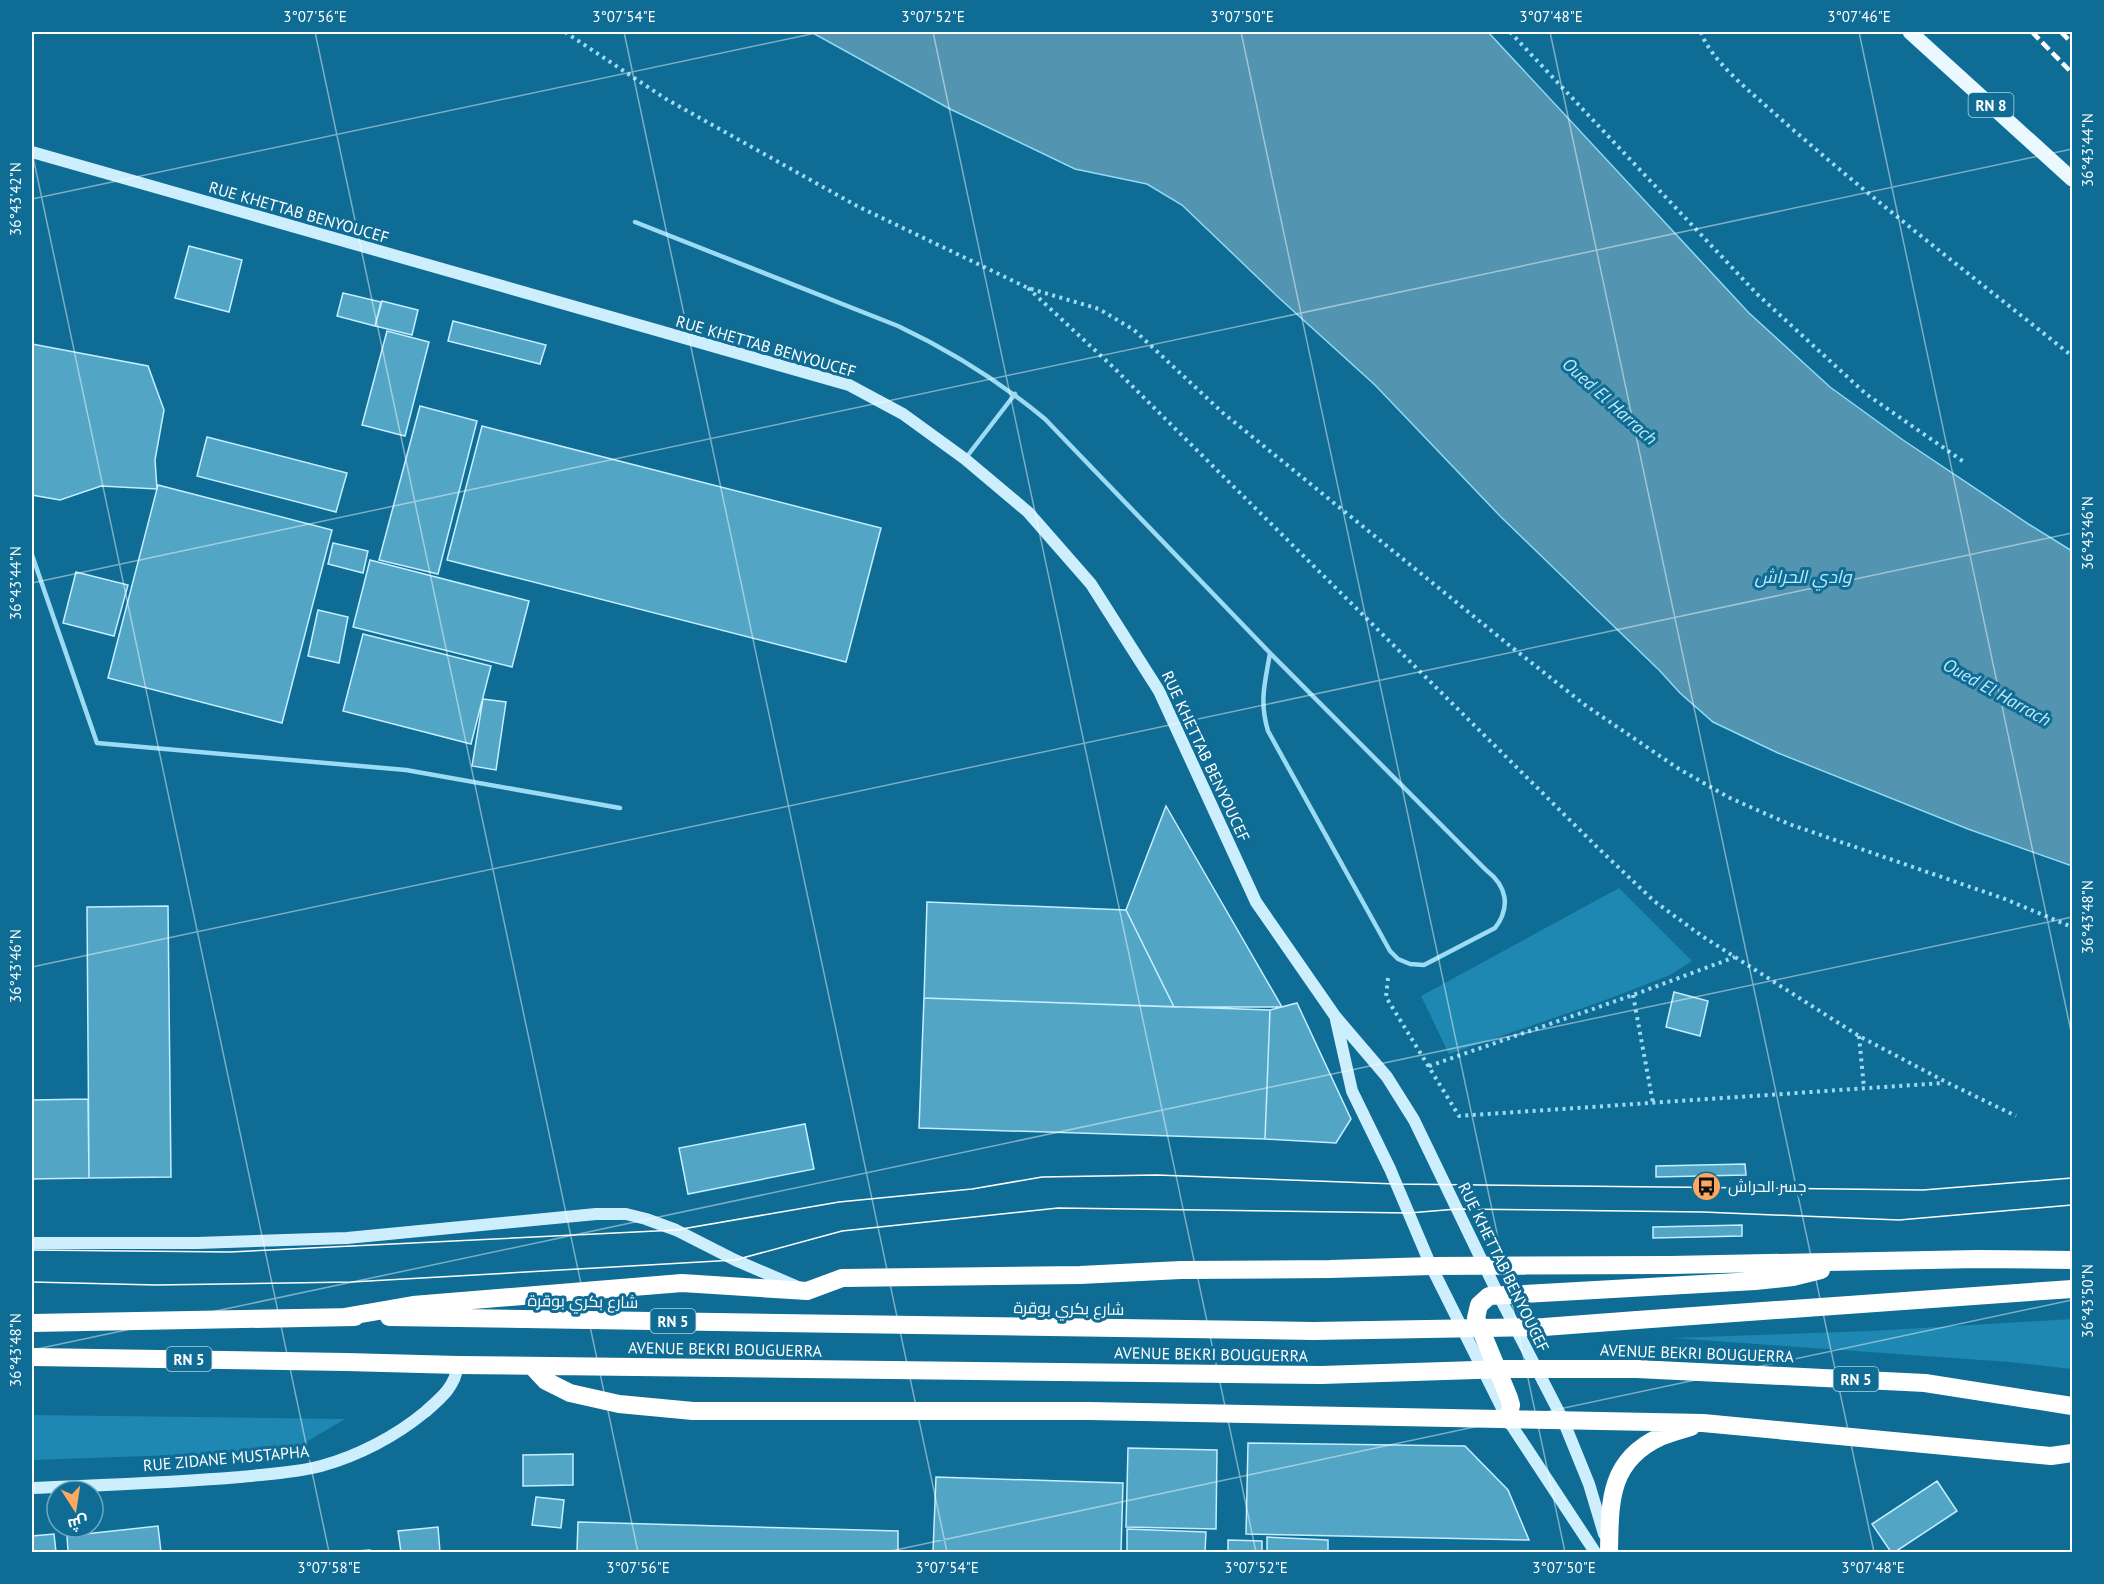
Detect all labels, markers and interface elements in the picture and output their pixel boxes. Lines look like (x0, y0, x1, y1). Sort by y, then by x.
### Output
text: 3°07'56"E (283, 7, 347, 26)
text: 3°07'54"E (592, 7, 656, 26)
text: 3°07'52"E (901, 7, 965, 26)
text: 3°07'50"E (1210, 7, 1274, 26)
text: 3°07'48"E (1519, 7, 1583, 26)
text: 3°07'46"E (1827, 7, 1891, 26)
road number: RN 8 (1968, 93, 2014, 117)
text: 36°43'44"N (2078, 113, 2097, 187)
text: 36°43'42"N (6, 162, 25, 236)
street label: RUE KHETTAB BENYOUCEF (207, 177, 391, 247)
street label: RUE KHETTAB BENYOUCEF (674, 311, 858, 381)
water label: Oued El Harrach (1558, 352, 1662, 450)
text: 36°43'46"N (2078, 496, 2097, 570)
text: 36°43'44"N (6, 546, 25, 620)
water label: وادي الحراش (1755, 565, 1853, 591)
water label: Oued El Harrach (1939, 653, 2055, 731)
street label: RUE KHETTAB BENYOUCEF (1158, 667, 1254, 845)
text: 36°43'48"N (2078, 880, 2097, 954)
text: 36°43'46"N (6, 929, 25, 1003)
bus stop icon: جسر الحراش (1691, 1170, 1723, 1202)
place label: جسر الحراش (1728, 1176, 1806, 1197)
street label: RUE KHETTAB BENYOUCEF (1454, 1179, 1554, 1355)
text: 36°43'50"N (2078, 1264, 2097, 1338)
street label: شارع بكري بوقرة (527, 1290, 639, 1316)
street label: شارع بكري بوقرة (1013, 1297, 1125, 1323)
road number: RN 5 (650, 1309, 696, 1333)
text: 36°43'48"N (6, 1313, 25, 1387)
street label: AVENUE BEKRI BOUGUERRA (628, 1337, 823, 1361)
street label: AVENUE BEKRI BOUGUERRA (1600, 1340, 1795, 1366)
street label: AVENUE BEKRI BOUGUERRA (1114, 1342, 1309, 1366)
road number: RN 5 (166, 1347, 212, 1371)
road number: RN 5 (1834, 1367, 1878, 1391)
street label: RUE ZIDANE MUSTAPHA (142, 1441, 311, 1475)
north arrow (45, 1479, 105, 1539)
text: ش (66, 1512, 90, 1536)
text: 3°07'58"E (297, 1558, 361, 1577)
text: 3°07'56"E (606, 1558, 670, 1577)
text: 3°07'54"E (915, 1558, 979, 1577)
text: 3°07'52"E (1224, 1558, 1288, 1577)
text: 3°07'50"E (1532, 1558, 1596, 1577)
text: 3°07'48"E (1841, 1558, 1905, 1577)

